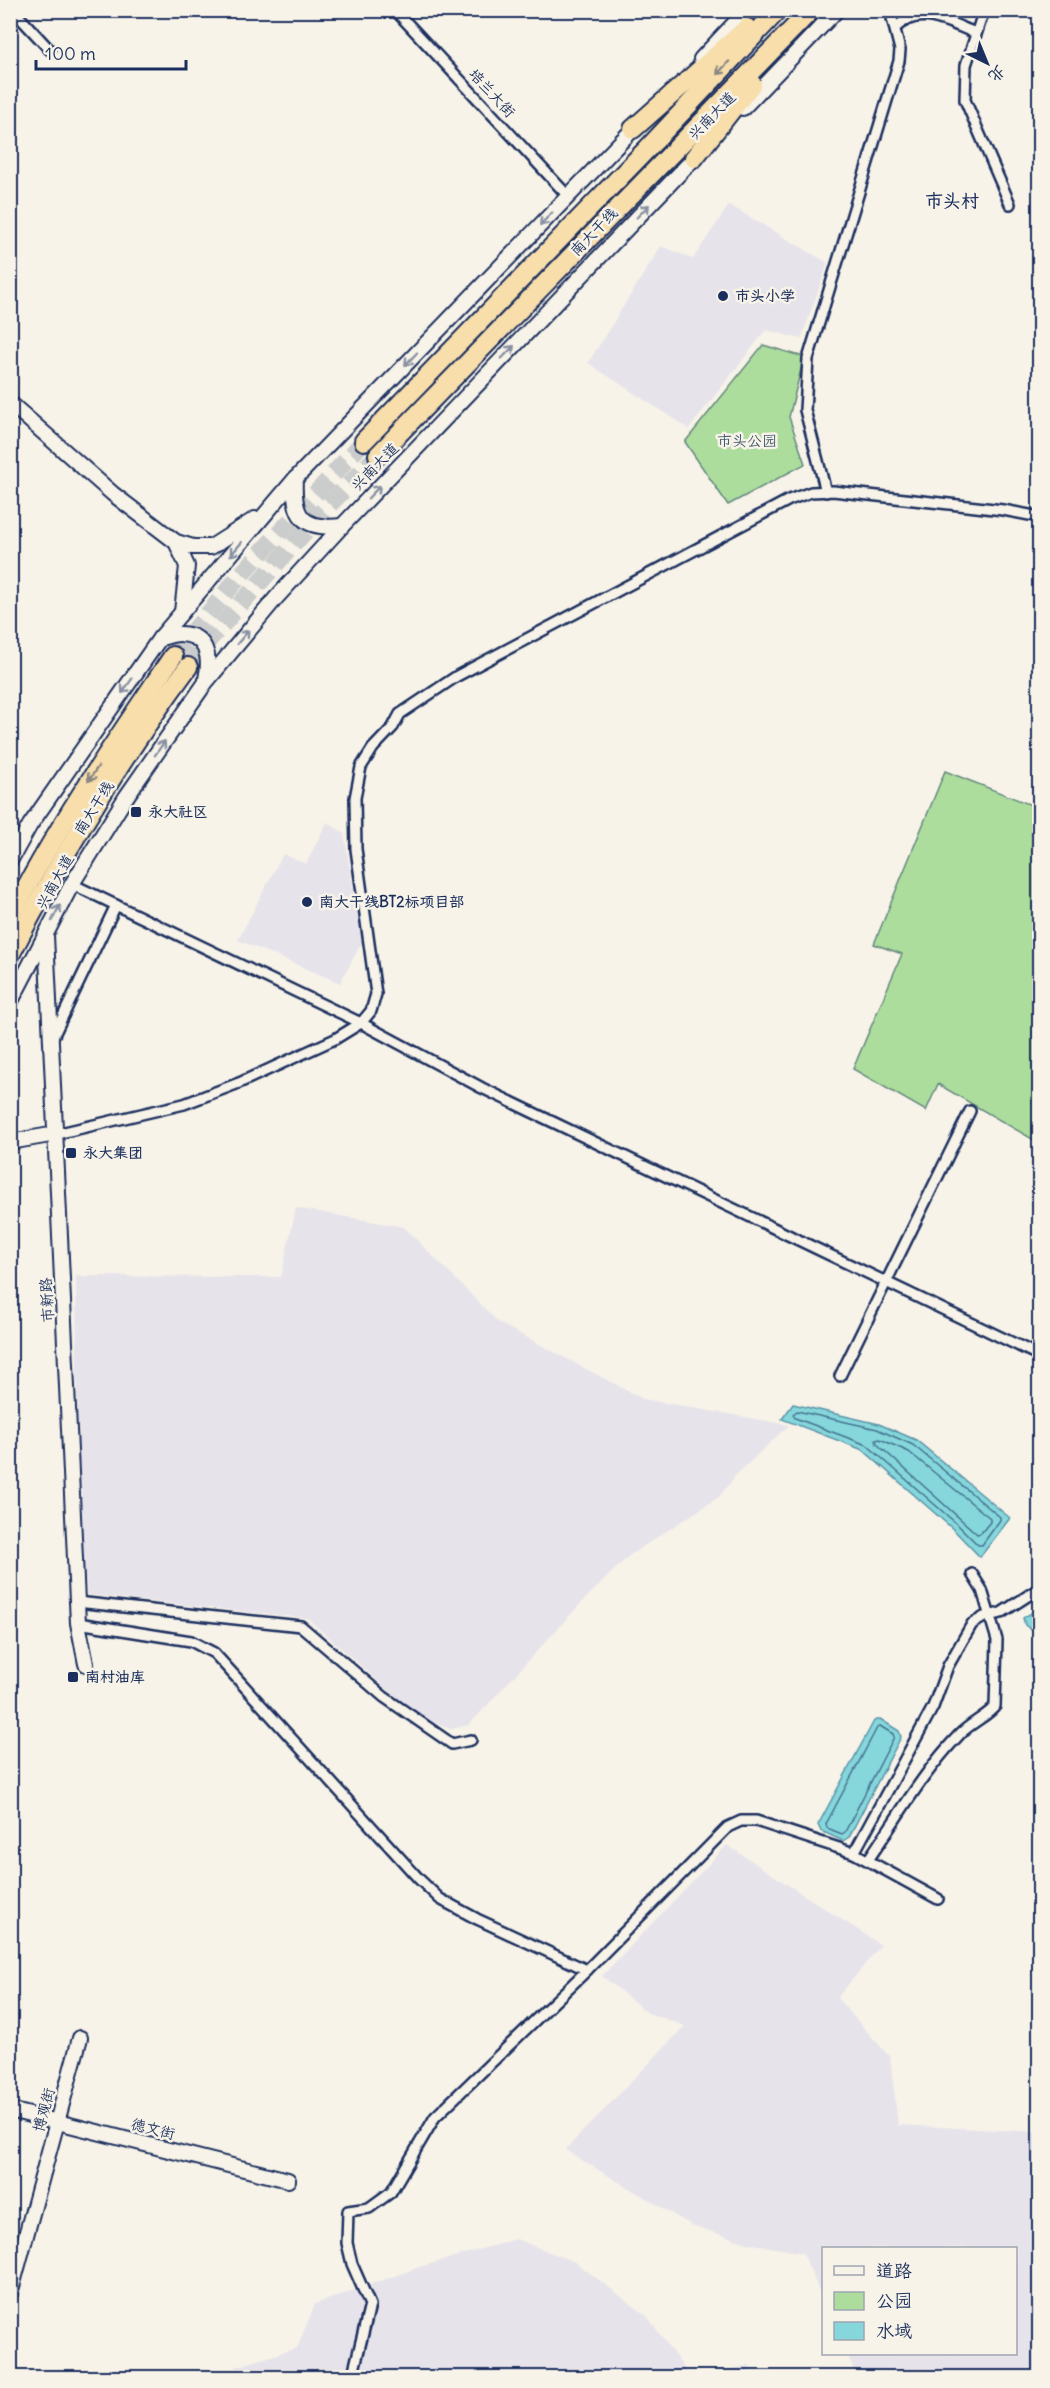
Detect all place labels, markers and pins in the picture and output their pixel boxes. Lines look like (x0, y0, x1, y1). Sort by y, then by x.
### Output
place label: 市头小学 (735, 286, 795, 305)
marker: 市头小学 (716, 289, 730, 303)
place label: 永大社区 (148, 802, 208, 821)
marker: 永大社区 (129, 805, 143, 819)
place label: 南大干线BT2标项目部 (319, 892, 464, 911)
marker: 南大干线BT2标项目部 (300, 895, 314, 909)
place label: 永大集团 (83, 1143, 143, 1162)
marker: 永大集团 (64, 1146, 78, 1160)
place label: 南村油库 (85, 1667, 145, 1686)
marker: 南村油库 (66, 1670, 80, 1684)

